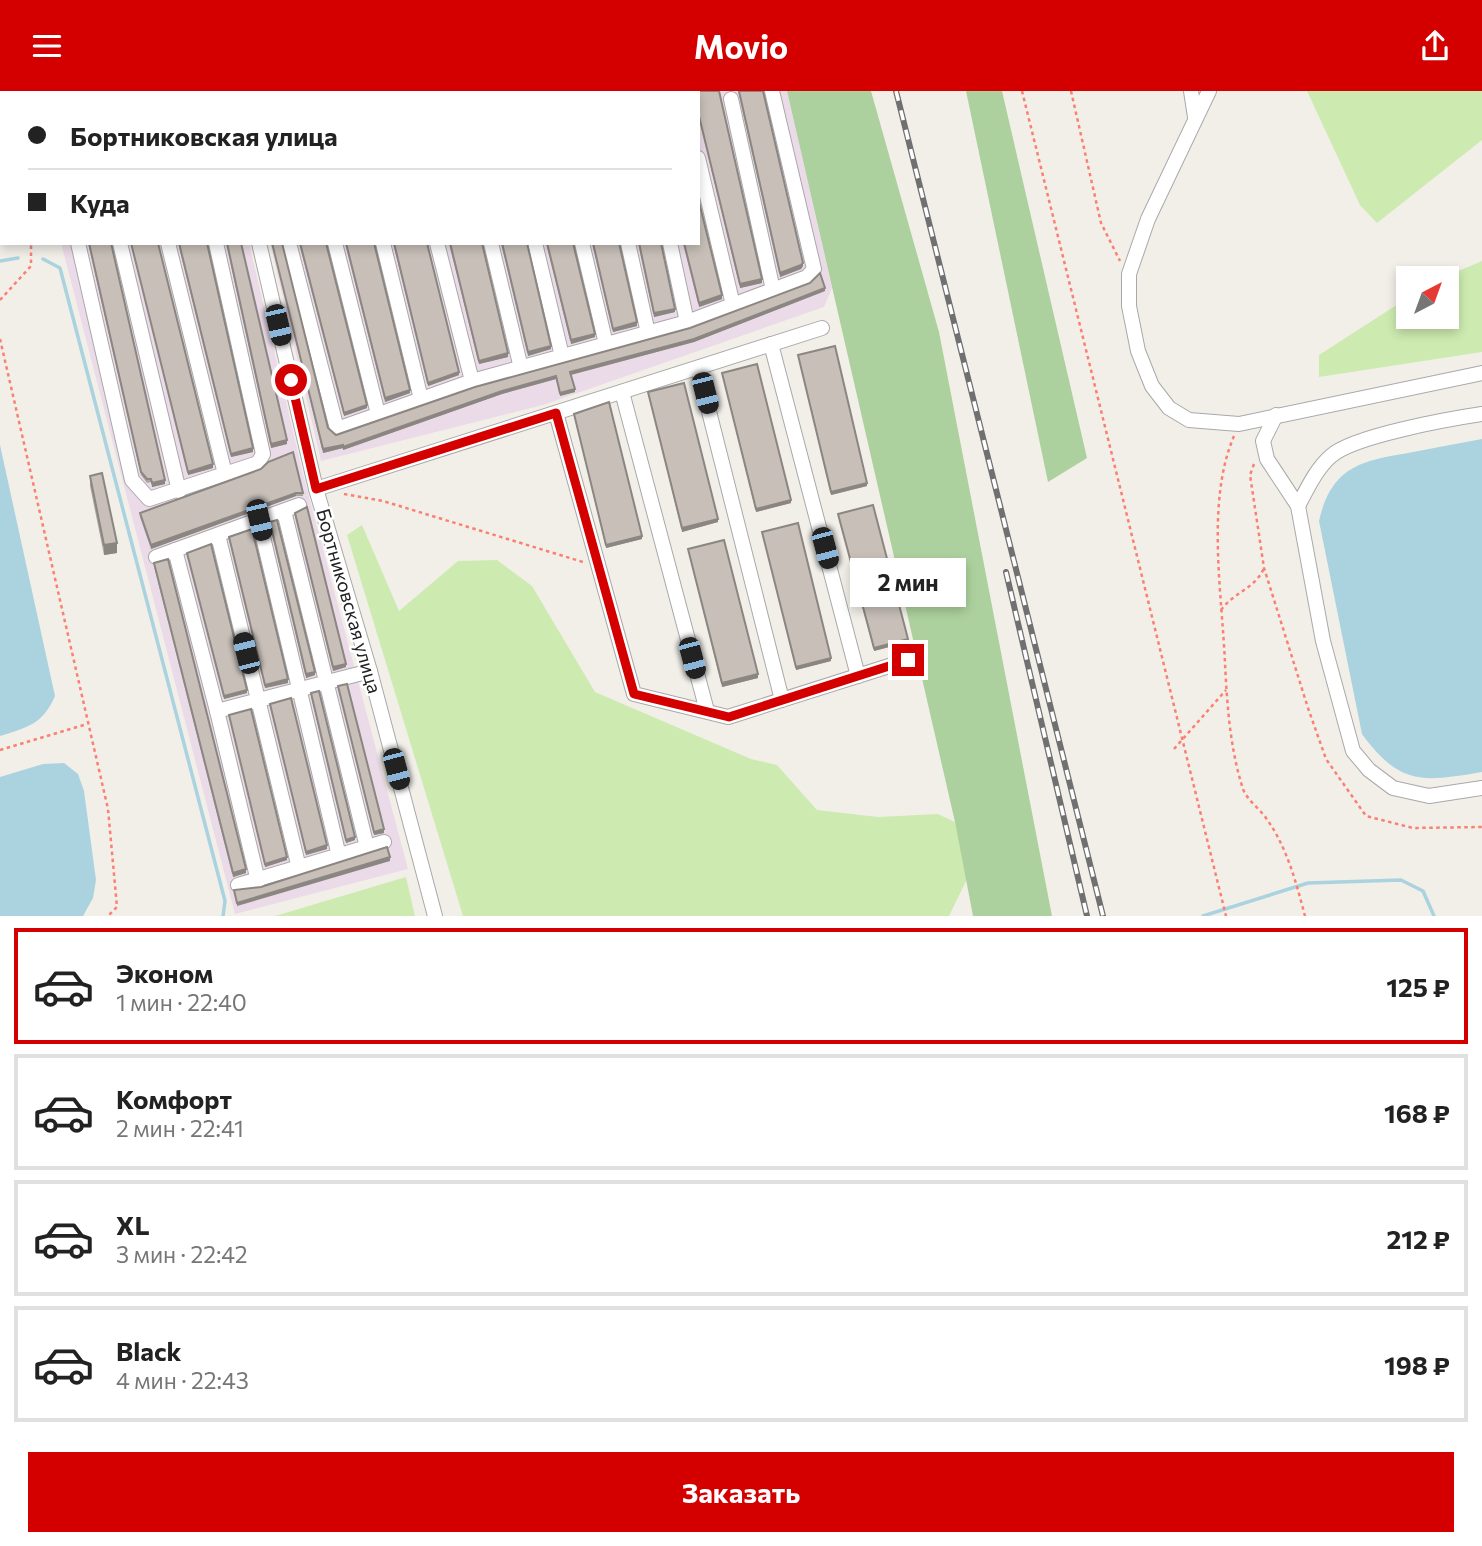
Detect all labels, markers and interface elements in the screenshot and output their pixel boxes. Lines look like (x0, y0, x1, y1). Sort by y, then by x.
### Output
text: Movio (694, 26, 788, 66)
icon: menu (28, 27, 66, 65)
icon: share (1416, 27, 1454, 65)
text: Бортниковская улица (70, 120, 338, 151)
text: Куда (70, 187, 130, 218)
north arrow (1396, 266, 1460, 329)
map controls (1396, 266, 1459, 329)
car (264, 302, 293, 348)
route start (275, 364, 307, 396)
car (690, 370, 721, 416)
car (245, 497, 274, 543)
street label: Бортниковская улица (312, 506, 387, 696)
car (810, 525, 841, 571)
callout: 2 мин (850, 559, 966, 607)
text: 2 мин (877, 568, 939, 596)
car (231, 630, 262, 676)
car (677, 635, 708, 681)
route end (892, 644, 924, 676)
car (381, 746, 412, 792)
icon: car (32, 955, 95, 1018)
text: Эконом (116, 957, 213, 988)
text: 125 ₽ (1386, 971, 1450, 1002)
text: 1 мин · 22:40 (116, 988, 247, 1016)
icon: car (32, 1081, 95, 1144)
text: Комфорт (116, 1083, 232, 1114)
text: 168 ₽ (1384, 1097, 1450, 1128)
text: 2 мин · 22:41 (116, 1114, 244, 1142)
icon: car (32, 1207, 95, 1270)
text: XL (116, 1209, 150, 1240)
text: 212 ₽ (1387, 1223, 1450, 1254)
text: 3 мин · 22:42 (116, 1240, 248, 1268)
icon: car (32, 1333, 95, 1396)
text: Black (116, 1335, 182, 1366)
text: 198 ₽ (1384, 1349, 1450, 1380)
text: 4 мин · 22:43 (116, 1366, 249, 1394)
button: Заказать (28, 1452, 1454, 1532)

